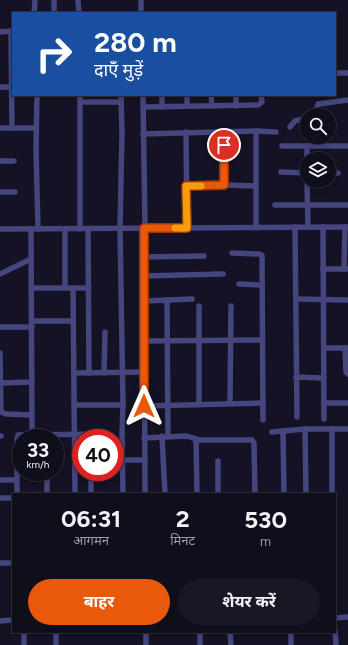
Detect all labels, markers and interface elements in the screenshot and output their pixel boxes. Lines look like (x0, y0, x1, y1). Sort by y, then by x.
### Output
text: 280 m (94, 25, 177, 59)
icon: right (28, 28, 80, 80)
text: दाएँ मुड़ें (94, 59, 143, 81)
map controls (300, 108, 336, 188)
button: search (300, 108, 336, 144)
pin (207, 128, 241, 162)
icon: arrive (213, 134, 235, 156)
button: layers (300, 152, 336, 188)
position arrow (123, 385, 165, 427)
speed limit sign: 40 (72, 429, 124, 481)
text: 33 (27, 438, 49, 462)
text: km/h (27, 458, 49, 471)
text: 06:31 (61, 504, 121, 533)
text: 2 (176, 504, 190, 533)
text: 530 (244, 505, 287, 534)
text: आगमन (73, 533, 109, 548)
text: मिनट (170, 533, 195, 548)
text: m (260, 534, 271, 549)
button: बाहर (28, 579, 170, 625)
button: शेयर करें (178, 579, 320, 625)

